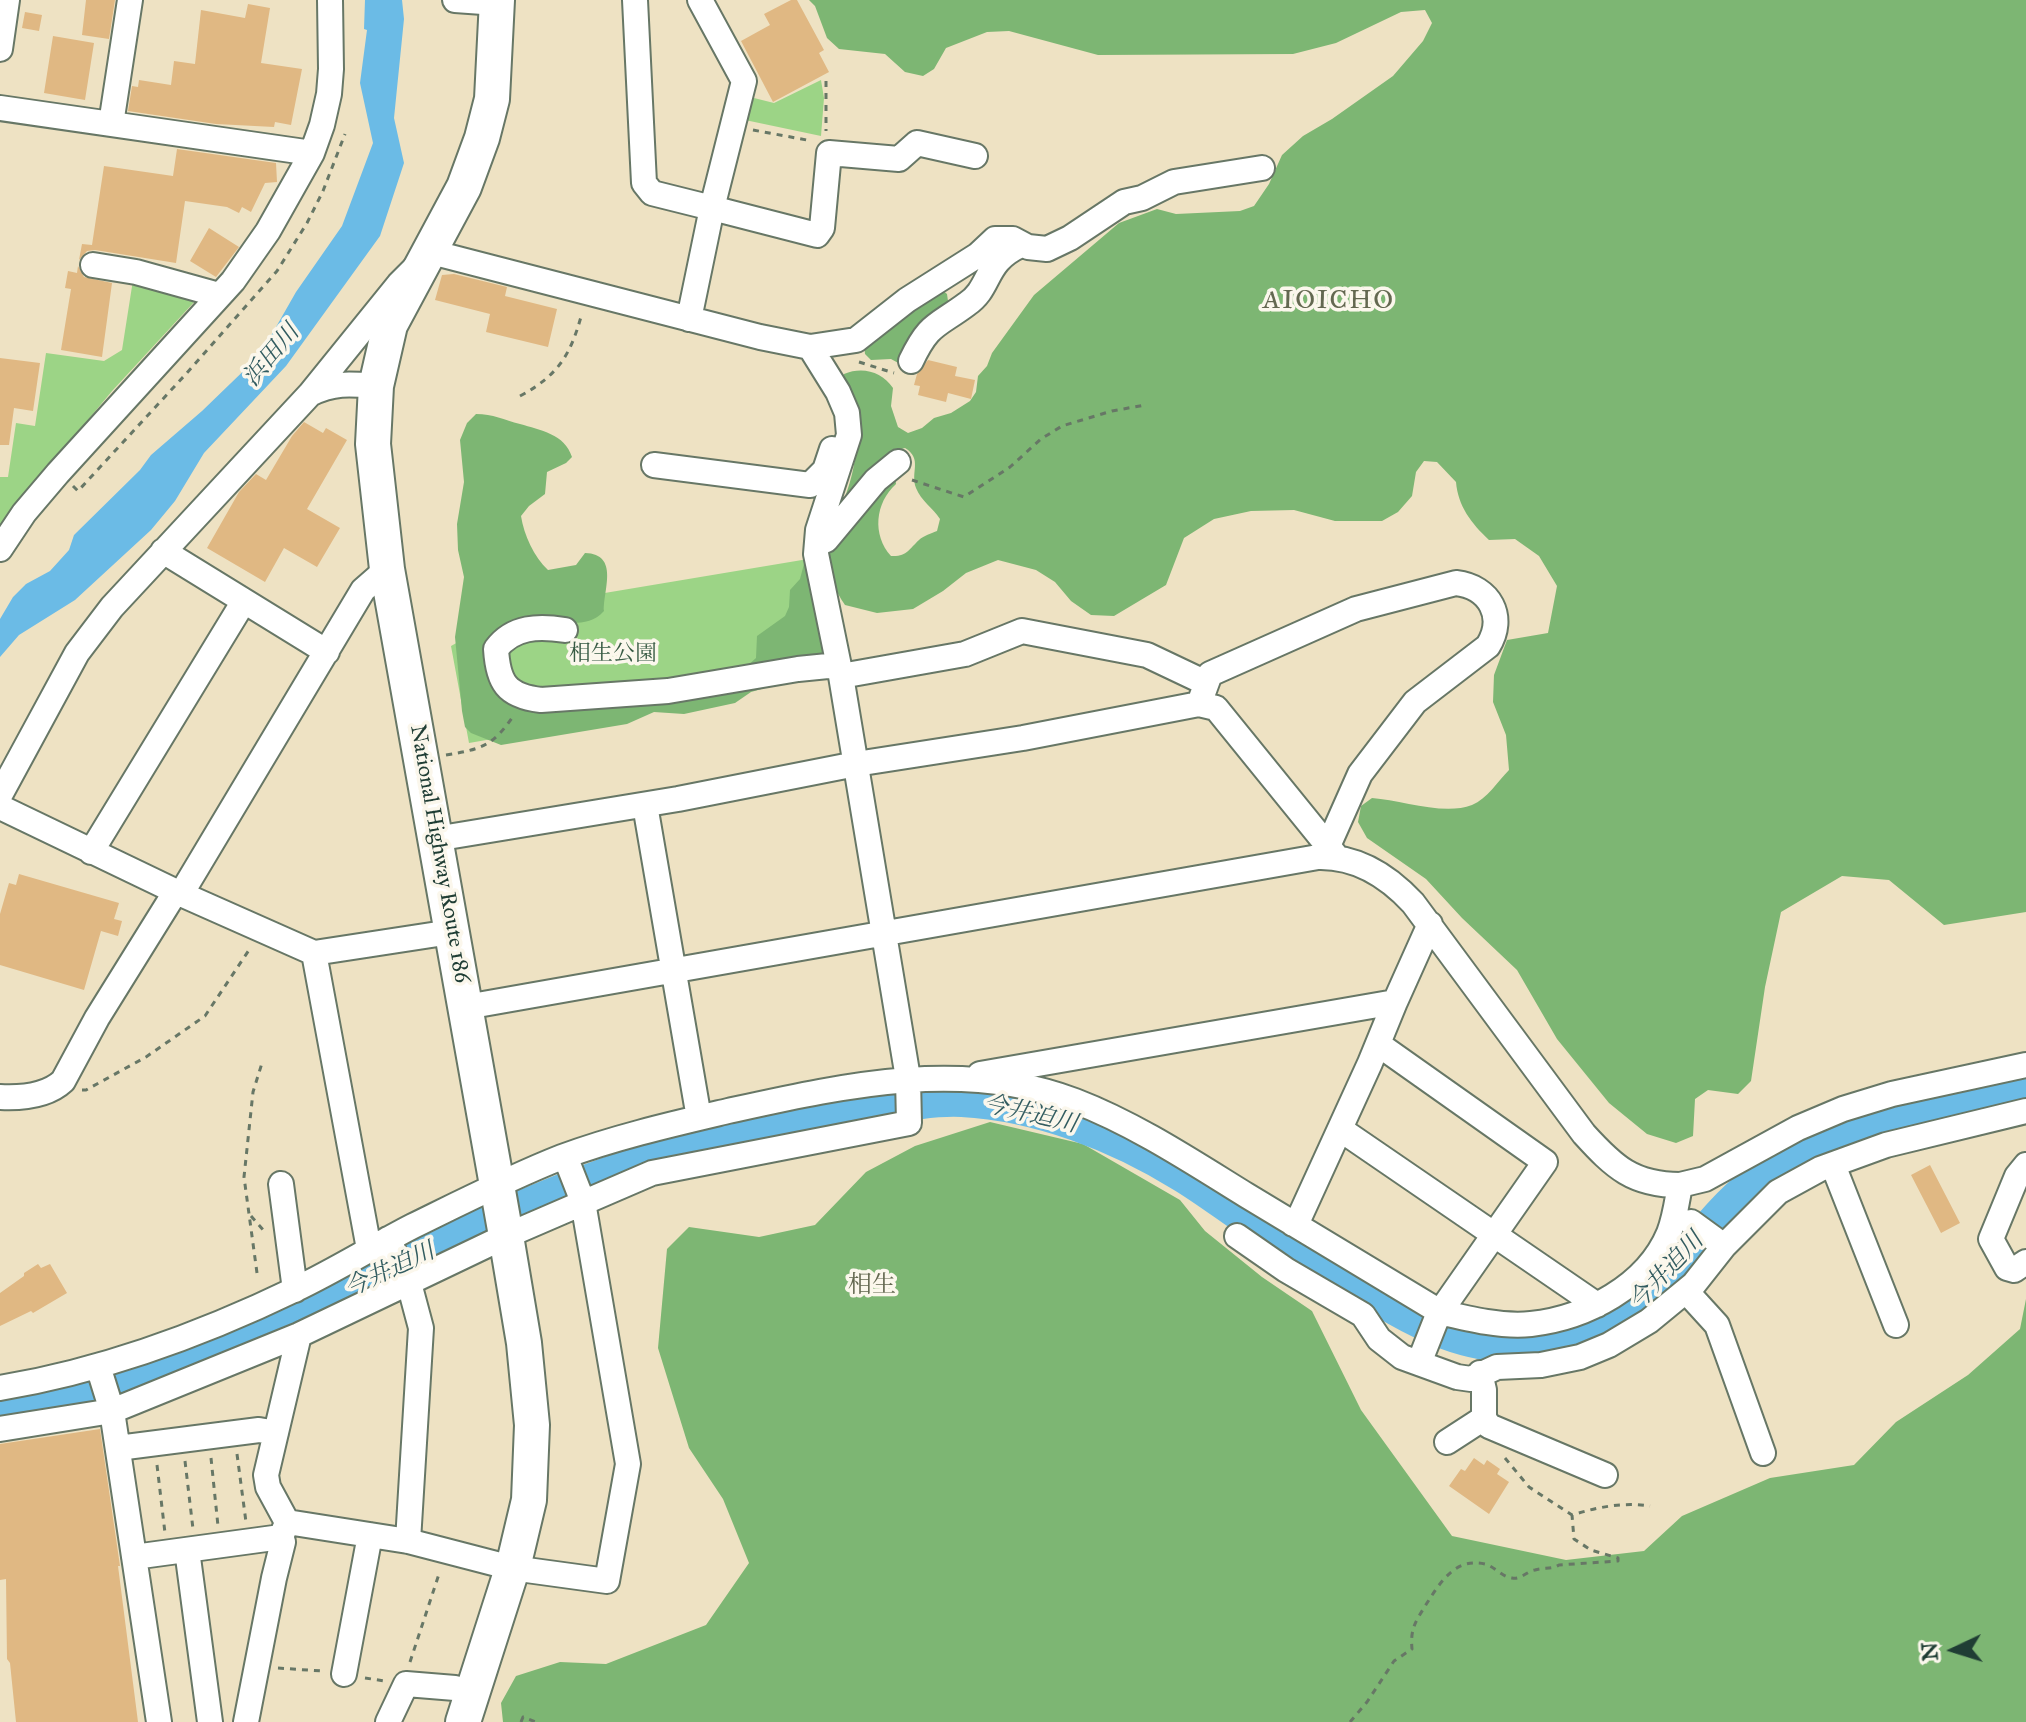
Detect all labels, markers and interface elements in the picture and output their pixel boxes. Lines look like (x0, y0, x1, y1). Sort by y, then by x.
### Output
district label: AIOICHO (1263, 286, 1395, 318)
water label: 浜田川 (238, 319, 306, 393)
park label: 相生公園 (569, 642, 657, 668)
street label: National Highway Route 186 (403, 723, 475, 985)
water label: 今井迫川 (980, 1090, 1080, 1140)
water label: 今井迫川 (1624, 1227, 1710, 1317)
water label: 今井迫川 (340, 1238, 440, 1304)
district label: 相生 (848, 1272, 896, 1300)
north arrow (1914, 1610, 1994, 1690)
text: N (1915, 1641, 1944, 1662)

